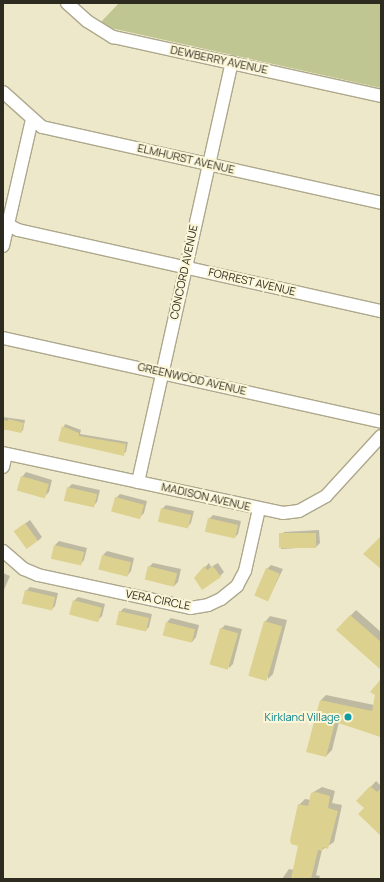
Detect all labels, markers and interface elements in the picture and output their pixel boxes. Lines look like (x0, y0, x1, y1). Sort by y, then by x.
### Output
street label: DEWBERRY AVENUE (169, 43, 269, 77)
street label: ELMHURST AVENUE (136, 141, 236, 177)
street label: CONCORD AVENUE (168, 224, 200, 320)
street label: FORREST AVENUE (207, 266, 297, 298)
street label: GREENWOOD AVENUE (136, 360, 248, 398)
street label: MADISON AVENUE (160, 480, 252, 514)
street label: VERA CIRCLE (124, 587, 192, 613)
place label: Kirkland Village (264, 710, 340, 724)
marker: Kirkland Village (343, 712, 353, 722)

